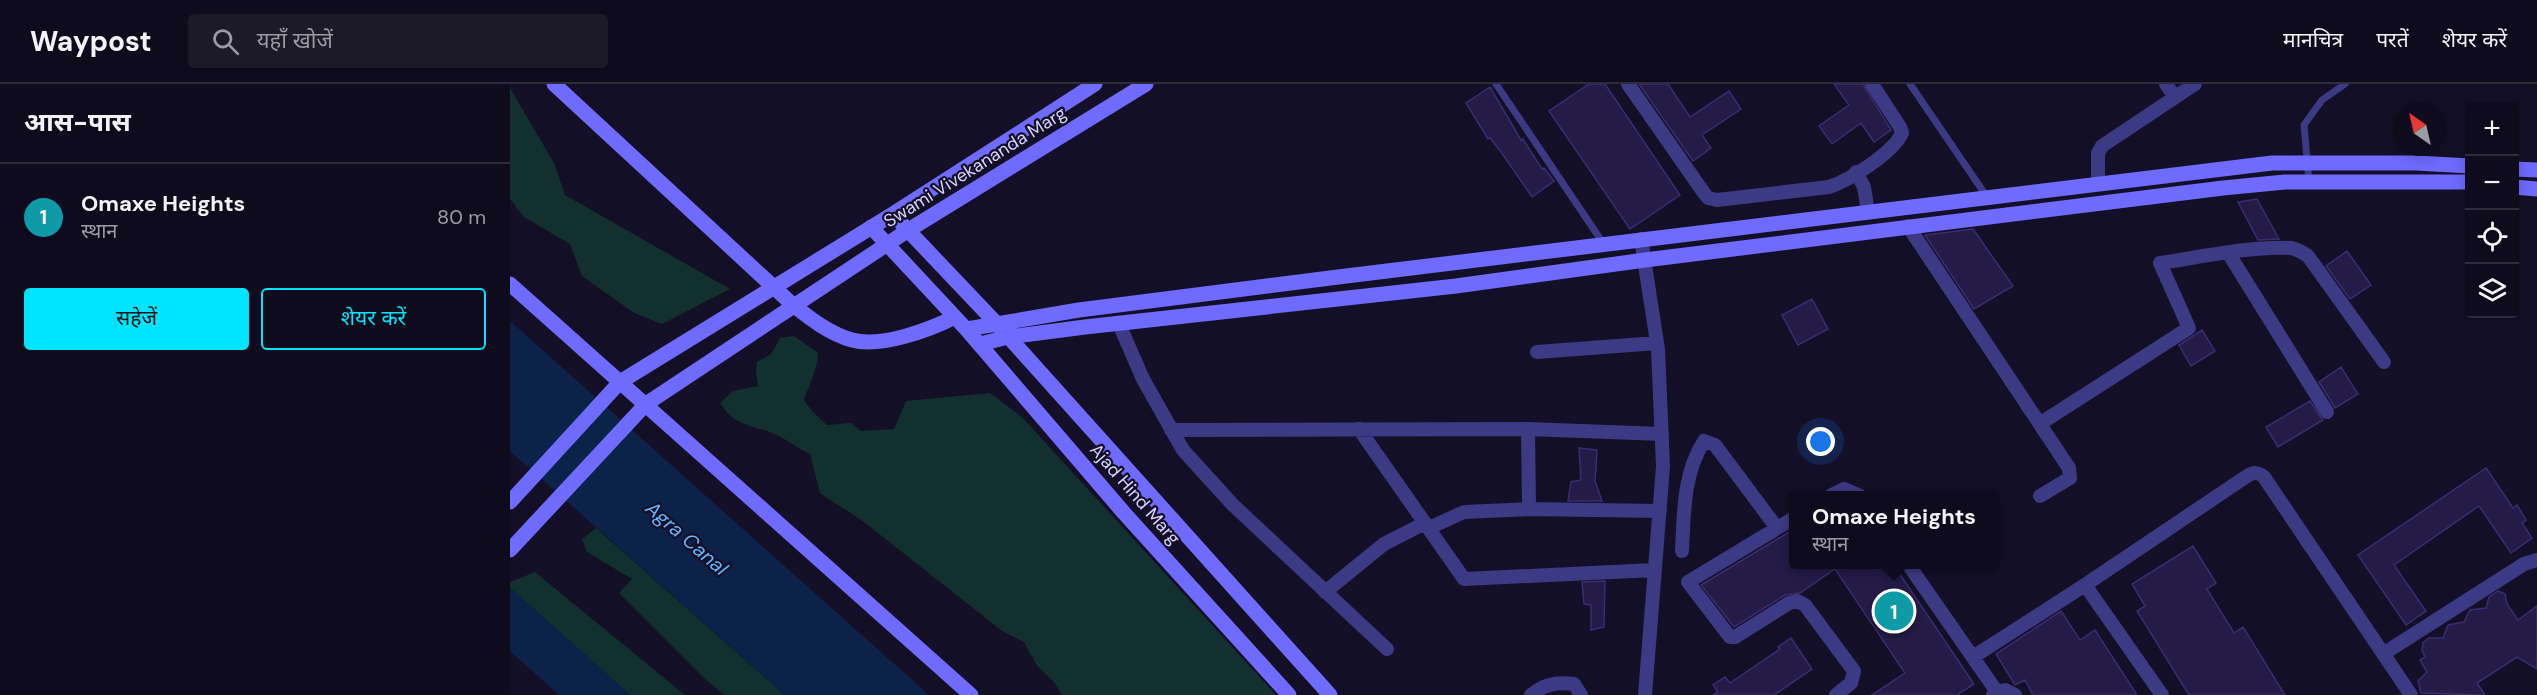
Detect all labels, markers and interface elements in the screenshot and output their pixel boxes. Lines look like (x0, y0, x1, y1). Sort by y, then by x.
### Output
search box (188, 14, 608, 68)
text: Waypost (30, 23, 152, 60)
icon: search (209, 25, 242, 58)
text: यहाँ खोजें (257, 26, 333, 55)
text: मानचित्र (2283, 26, 2343, 54)
text: परतें (2376, 26, 2409, 54)
text: शेयर करें (2442, 26, 2507, 54)
street label: Swami Vivekananda Marg (879, 101, 1071, 233)
north arrow (2393, 102, 2447, 156)
map controls (2465, 102, 2519, 318)
button: + (2465, 102, 2519, 156)
text: आस-पास (24, 105, 131, 139)
button: − (2465, 156, 2519, 210)
text: Omaxe Heights (81, 189, 245, 218)
text: 1 (40, 204, 47, 230)
text: 80 m (437, 204, 486, 230)
button: locate (2465, 210, 2519, 264)
text: स्थान (81, 218, 117, 244)
button: layers (2465, 264, 2519, 318)
button: सहेजें (24, 288, 249, 350)
button: शेयर करें (261, 288, 486, 350)
your location (1806, 427, 1835, 456)
street label: Ajad Hind Marg (1084, 438, 1186, 550)
popup (1789, 491, 1999, 569)
water label: Agra Canal (640, 494, 734, 581)
text: Omaxe Heights (1812, 502, 1976, 531)
text: स्थान (1812, 531, 1848, 557)
pin: 1 (1874, 588, 1914, 634)

